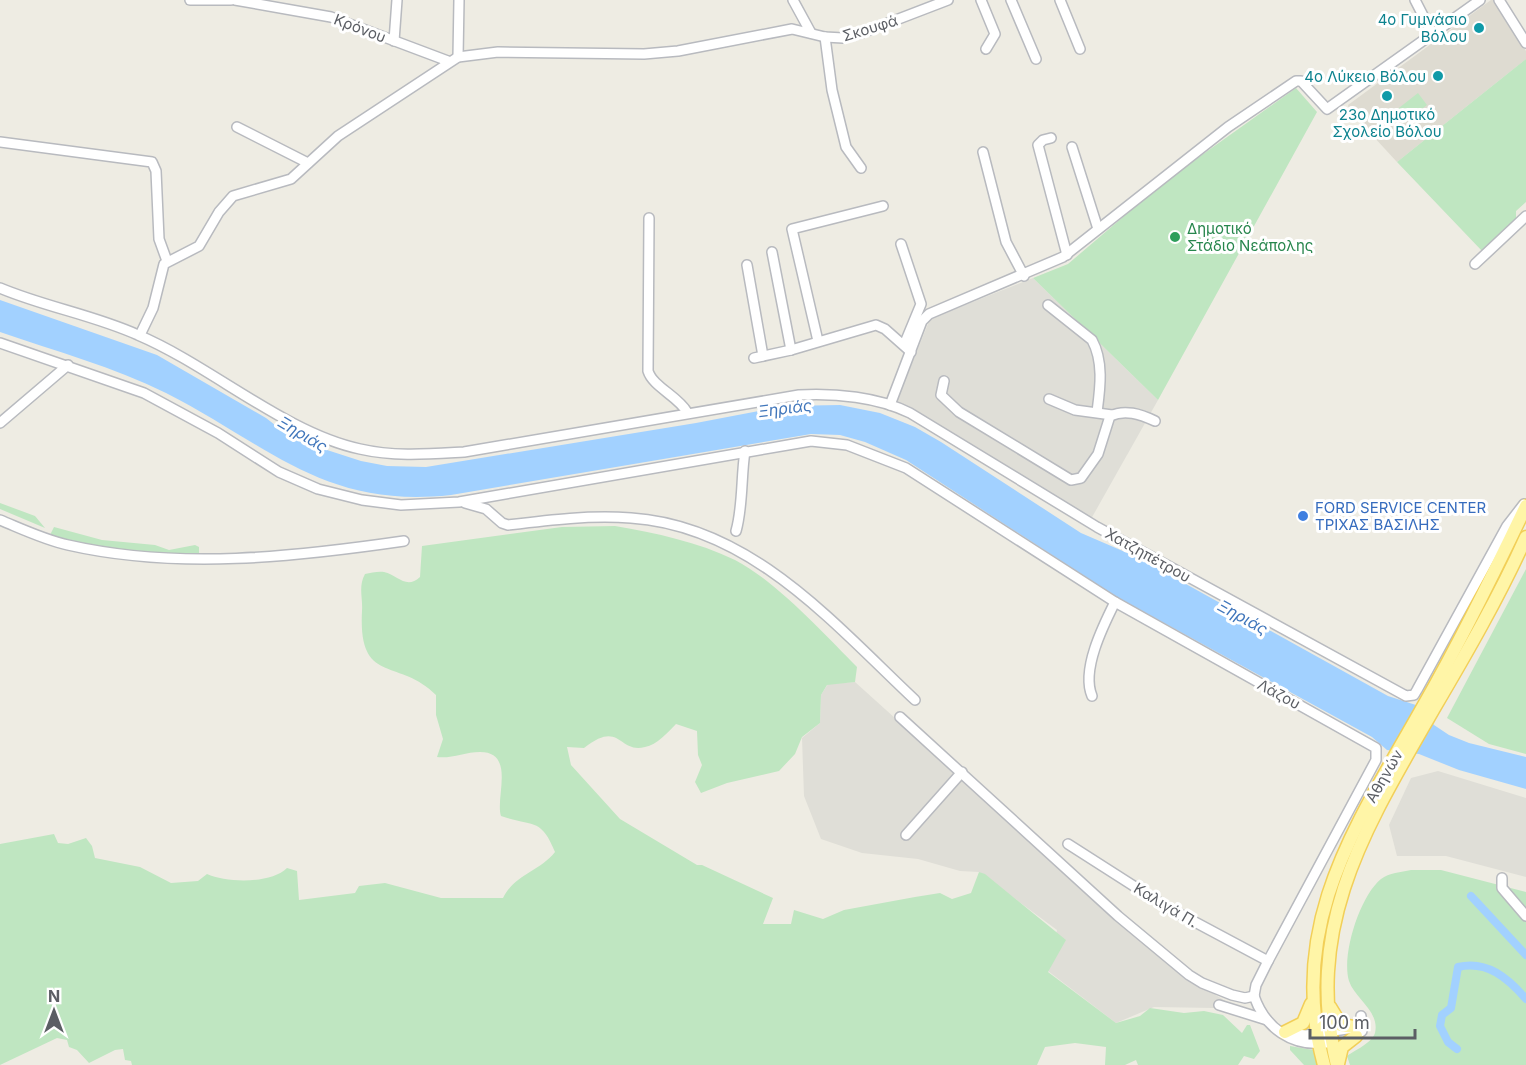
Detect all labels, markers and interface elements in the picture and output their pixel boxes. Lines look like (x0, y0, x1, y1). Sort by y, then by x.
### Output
street label: Κρόνου (331, 9, 389, 47)
place label: 4ο Γυμνάσιο Βόλου (1378, 10, 1467, 46)
street label: Σκουφά (840, 11, 900, 45)
marker: 4ο Γυμνάσιο Βόλου (1472, 21, 1486, 35)
place label: 4ο Λύκειο Βόλου (1304, 67, 1426, 86)
marker: 4ο Λύκειο Βόλου (1431, 69, 1445, 83)
marker: 23ο Δημοτικό Σχολείο Βόλου (1380, 89, 1394, 103)
place label: 23ο Δημοτικό Σχολείο Βόλου (1332, 105, 1442, 141)
place label: Δημοτικό Στάδιο Νεάπολης (1187, 219, 1313, 255)
marker: Δημοτικό Στάδιο Νεάπολης (1168, 230, 1182, 244)
water label: Ξηριάς (757, 395, 813, 421)
water label: Ξηριάς (275, 412, 331, 456)
place label: FORD SERVICE CENTER ΤΡΙΧΑΣ ΒΑΣΙΛΗΣ (1315, 498, 1487, 534)
marker: FORD SERVICE CENTER ΤΡΙΧΑΣ ΒΑΣΙΛΗΣ (1296, 509, 1310, 523)
street label: Χατζηπέτρου (1102, 524, 1194, 586)
water label: Ξηριάς (1215, 595, 1271, 639)
street label: Λάζου (1254, 675, 1304, 713)
street label: Αθηνών (1361, 746, 1407, 806)
street label: Καλιγά Π. (1131, 879, 1201, 931)
north arrow (24, 981, 84, 1041)
text: N (48, 986, 60, 1006)
scale bar (1310, 1002, 1415, 1040)
text: 100 m (1319, 1012, 1370, 1033)

